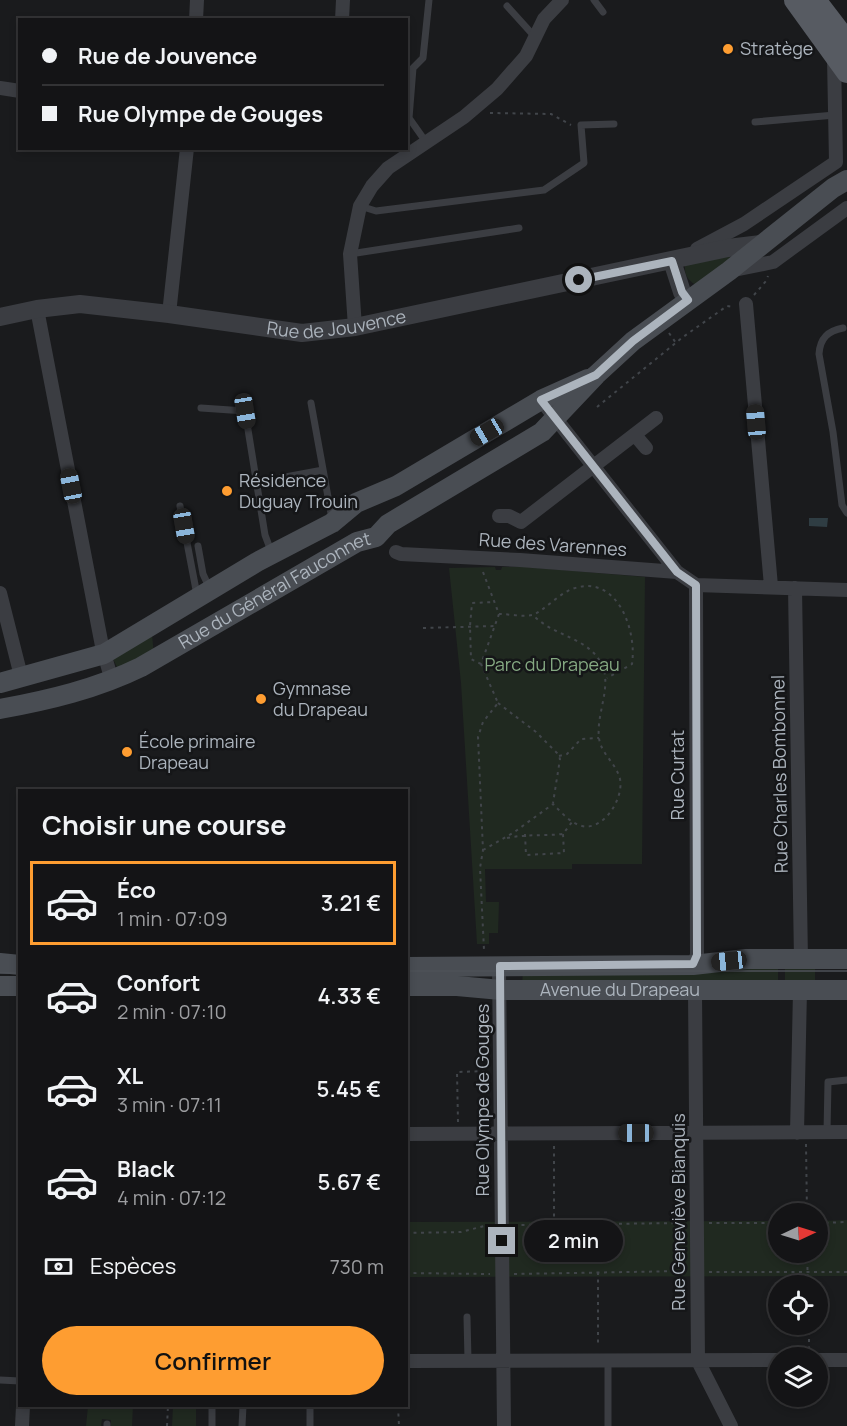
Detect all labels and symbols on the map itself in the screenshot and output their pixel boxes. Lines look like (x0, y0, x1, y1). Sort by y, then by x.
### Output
place label: Stratège (740, 36, 813, 60)
marker: Stratège (721, 42, 735, 56)
route start (565, 266, 592, 293)
street label: Rue de Jouvence (265, 304, 408, 344)
car (233, 392, 257, 430)
car (745, 403, 767, 441)
car (467, 415, 507, 449)
car (59, 467, 83, 505)
place label: Résidence Duguay Trouin (239, 468, 358, 513)
marker: Résidence Duguay Trouin (220, 484, 234, 498)
car (172, 507, 196, 545)
street label: Rue du Général Fauconnet (174, 526, 373, 654)
street label: Rue des Varennes (478, 527, 628, 561)
park label: Parc du Drapeau (484, 652, 620, 676)
street label: Rue Charles Bombonnel (765, 675, 793, 873)
place label: Gymnase du Drapeau (273, 676, 368, 721)
marker: Gymnase du Drapeau (254, 692, 268, 706)
place label: École primaire Drapeau (139, 729, 256, 774)
street label: Rue Curtat (665, 730, 689, 820)
marker: École primaire Drapeau (120, 745, 134, 759)
car (710, 950, 748, 972)
street label: Avenue du Drapeau (540, 977, 700, 1001)
street label: Rue Olympe de Gouges (470, 1004, 494, 1196)
street label: Rue Geneviève Bianquis (666, 1113, 690, 1311)
car (618, 1124, 654, 1142)
north arrow (768, 1203, 828, 1263)
callout: 2 min (523, 1220, 622, 1262)
route end (488, 1227, 515, 1254)

